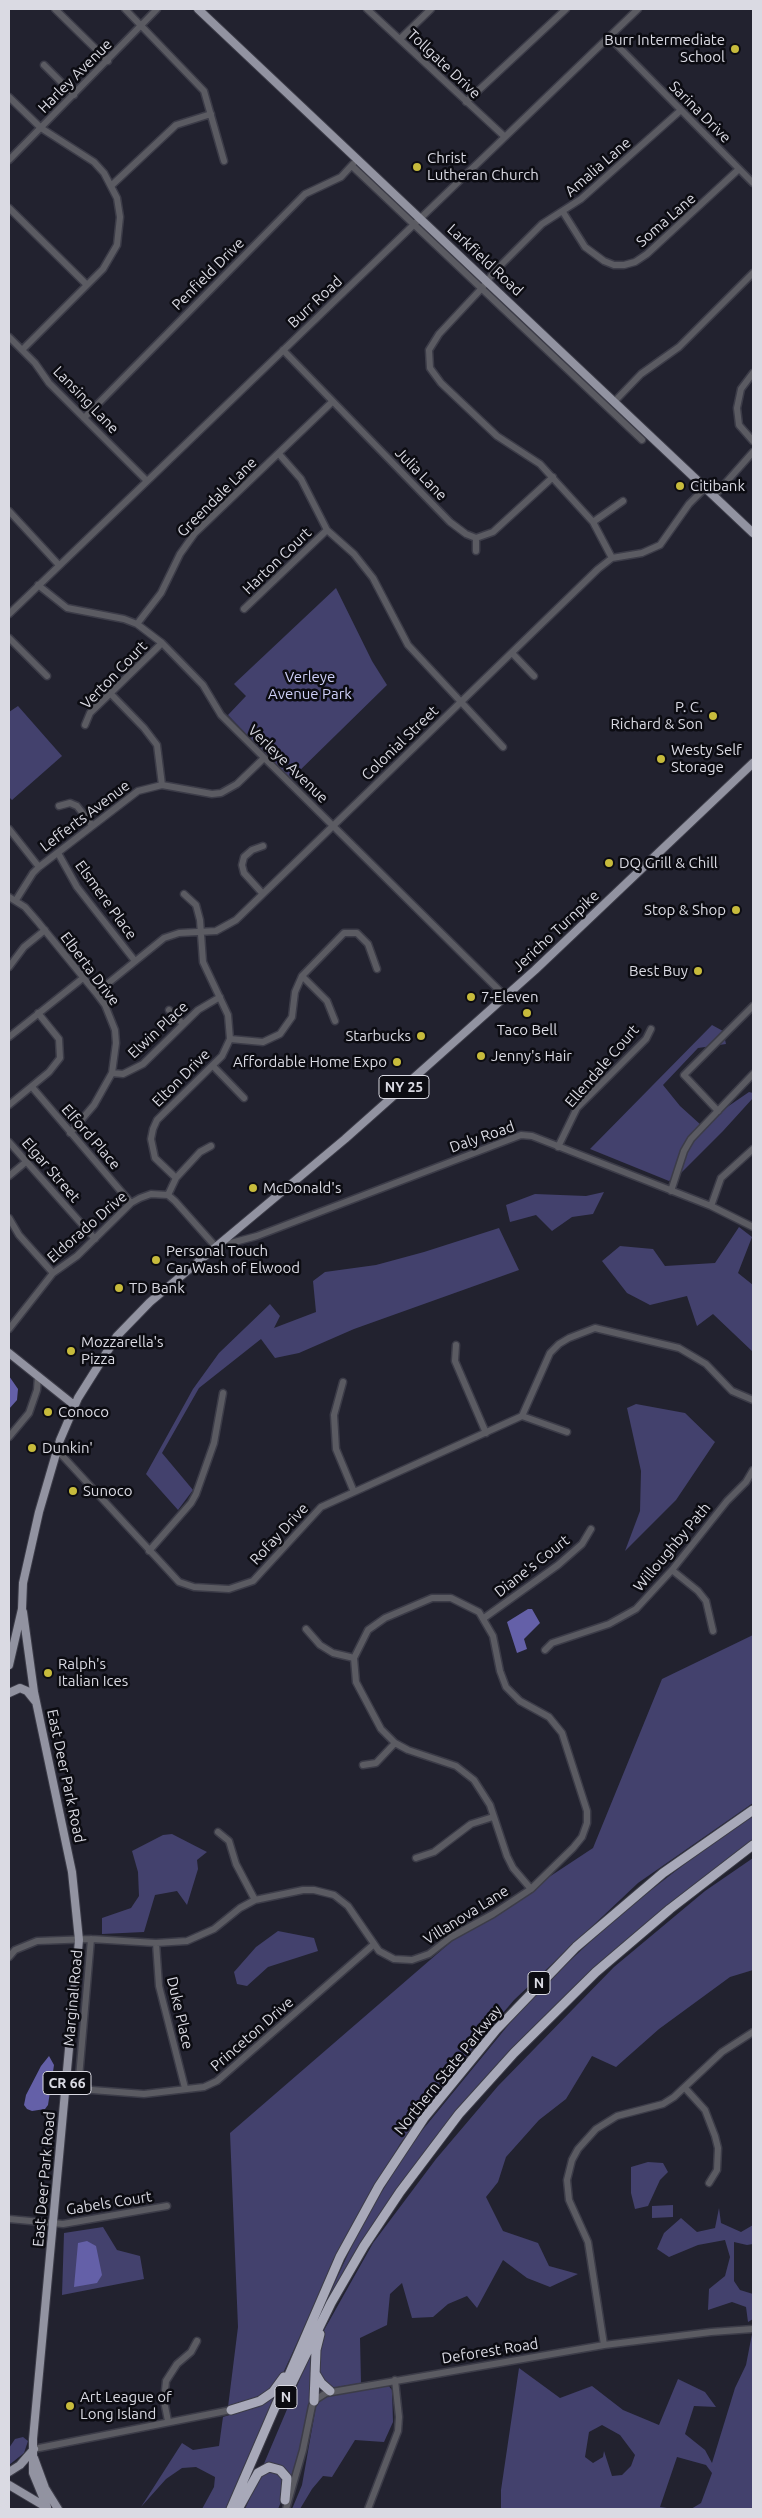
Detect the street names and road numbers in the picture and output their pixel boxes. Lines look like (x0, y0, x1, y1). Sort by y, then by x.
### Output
street label: Tollgate Drive (404, 25, 484, 103)
street label: Harley Avenue (34, 35, 116, 117)
street label: Sarina Drive (665, 77, 735, 147)
street label: Amalia Lane (561, 134, 635, 200)
street label: Soma Lane (633, 189, 699, 251)
street label: Larkfield Road (443, 220, 527, 300)
street label: Penfield Drive (168, 234, 248, 314)
street label: Burr Road (284, 272, 346, 332)
street label: Lansing Lane (49, 362, 123, 438)
street label: Julia Lane (391, 444, 451, 504)
street label: Greendale Lane (173, 453, 261, 541)
street label: Harton Court (239, 524, 315, 598)
street label: Verton Court (77, 637, 151, 713)
street label: Colonial Street (358, 702, 442, 784)
street label: Verleye Avenue (244, 721, 332, 807)
street label: Lefferts Avenue (37, 776, 133, 856)
street label: Elsmere Place (71, 857, 141, 943)
street label: Jericho Turnpike (509, 886, 603, 976)
street label: Elberta Drive (56, 929, 124, 1009)
street label: Elwin Place (124, 998, 192, 1062)
street label: Ellendale Court (561, 1021, 643, 1111)
street label: Elton Drive (148, 1045, 214, 1111)
road number: NY 25 (379, 1076, 429, 1098)
street label: Elford Place (58, 1101, 124, 1173)
street label: Daly Road (447, 1118, 517, 1156)
street label: Elgar Street (18, 1134, 84, 1206)
street label: Eldorado Drive (43, 1187, 131, 1267)
street label: Rofay Drive (246, 1499, 312, 1569)
street label: Willoughby Path (630, 1499, 714, 1595)
street label: Diane's Court (491, 1531, 573, 1601)
street label: East Deer Park Road (43, 1708, 89, 1844)
street label: Villanova Lane (420, 1882, 512, 1948)
street label: Marginal Road (60, 1949, 86, 2047)
road number: N (528, 1972, 550, 1995)
street label: Duke Place (163, 1975, 197, 2051)
street label: Princeton Drive (207, 1993, 297, 2075)
street label: Northern State Parkway (390, 2002, 506, 2138)
road number: CR 66 (43, 2072, 91, 2094)
street label: East Deer Park Road (29, 2110, 59, 2248)
street label: Gabels Court (65, 2187, 153, 2219)
street label: Deforest Road (440, 2334, 540, 2368)
road number: N (275, 2386, 297, 2408)

